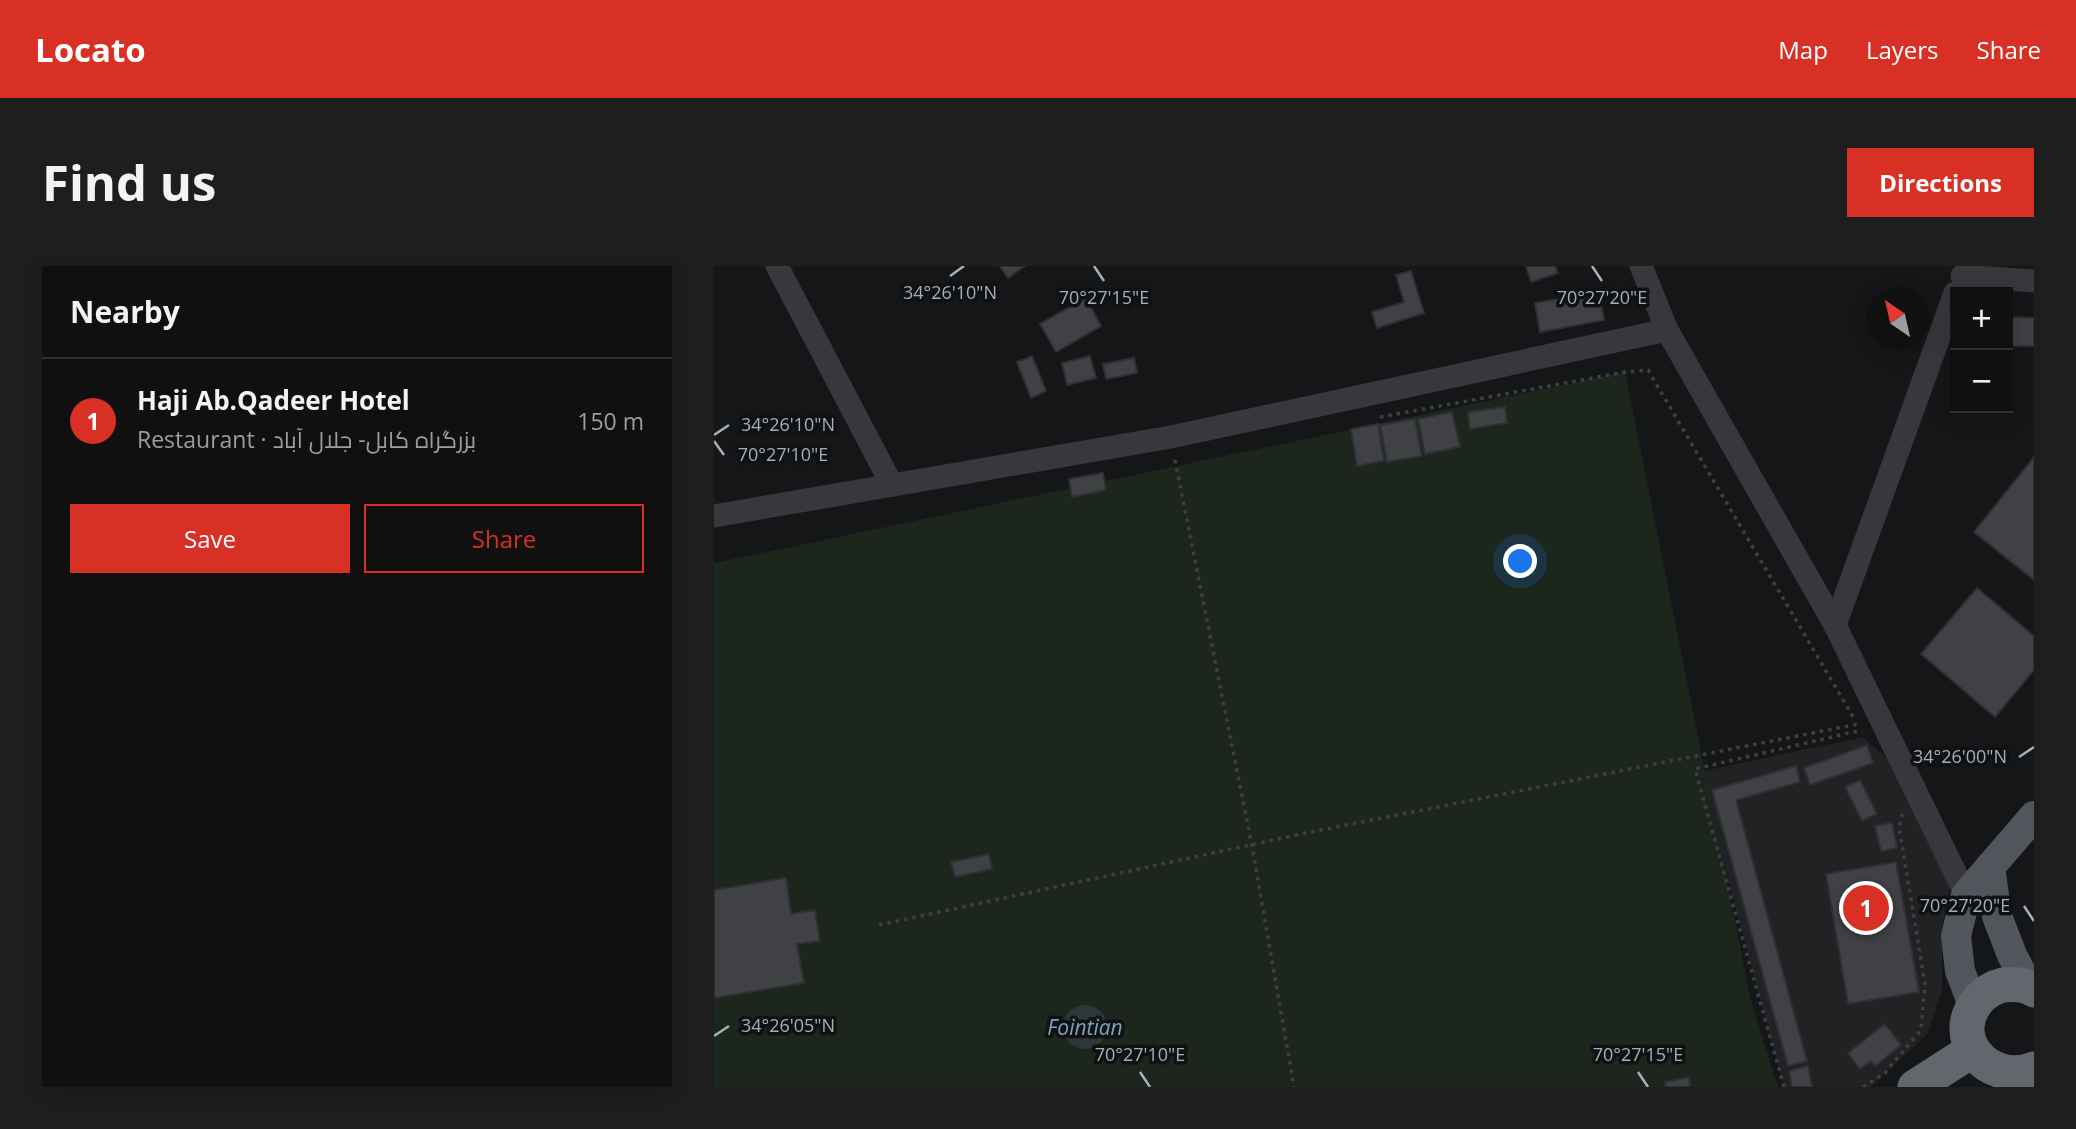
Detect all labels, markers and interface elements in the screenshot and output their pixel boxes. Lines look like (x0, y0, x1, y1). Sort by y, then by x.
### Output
text: Locato (35, 27, 146, 72)
text: Map (1778, 33, 1828, 66)
text: Layers (1866, 33, 1939, 66)
text: Share (1977, 33, 2041, 66)
button: Directions (1847, 148, 2034, 217)
text: Find us (42, 149, 216, 215)
text: 34°26'10"N (903, 280, 997, 304)
text: 70°27'15"E (1059, 285, 1149, 309)
text: 70°27'20"E (1557, 285, 1647, 309)
north arrow (1866, 287, 1929, 350)
map controls (1950, 287, 2013, 413)
button: + (1950, 287, 2013, 350)
text: Nearby (70, 291, 180, 332)
button: − (1950, 350, 2013, 413)
text: Haji Ab.Qadeer Hotel (137, 382, 410, 418)
text: 1 (86, 405, 100, 437)
text: 150 m (577, 405, 644, 437)
text: 34°26'10"N (741, 412, 835, 436)
text: Restaurant · بزرگراه کابل- جلال آباد (137, 423, 476, 455)
text: 70°27'10"E (738, 442, 828, 466)
button: Save (70, 504, 350, 573)
button: Share (364, 504, 644, 573)
your location (1503, 544, 1537, 578)
text: 34°26'00"N (1913, 744, 2007, 768)
pin: 1 (1843, 882, 1889, 934)
text: 70°27'20"E (1920, 893, 2010, 917)
text: 34°26'05"N (741, 1013, 835, 1037)
water label: Fointian (1047, 1013, 1123, 1041)
text: 70°27'10"E (1095, 1042, 1185, 1066)
text: 70°27'15"E (1593, 1042, 1683, 1066)

